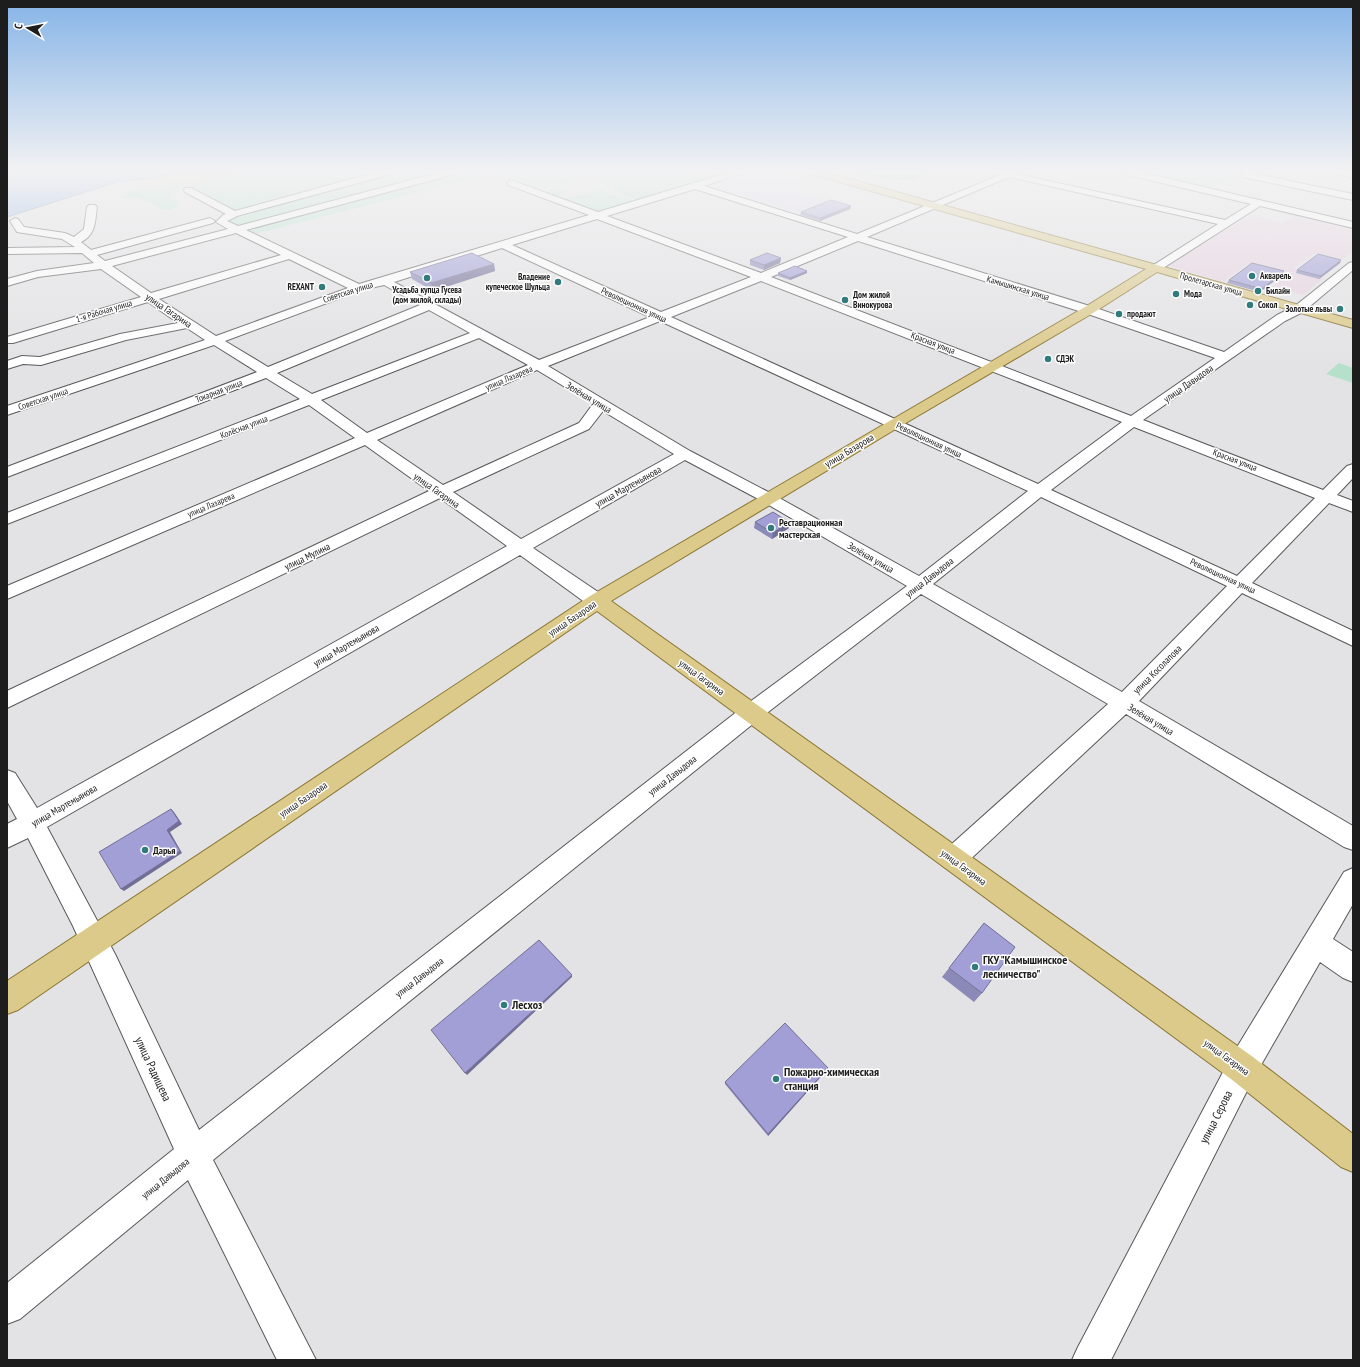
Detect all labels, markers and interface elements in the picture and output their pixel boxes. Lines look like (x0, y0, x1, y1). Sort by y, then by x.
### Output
north arrow (8, 8, 48, 48)
text: С (11, 23, 25, 30)
street label: Пролетарская улица (1179, 269, 1244, 298)
place label: Акварель (1259, 270, 1291, 281)
place label: Владение купеческое Шульца (486, 271, 550, 292)
marker: Акварель (1247, 271, 1257, 281)
marker: Усадьба купца Гусева (дом жилой, склады) (422, 273, 432, 283)
street label: Камышинская улица (986, 273, 1051, 302)
marker: Владение купеческое Шульца (553, 277, 563, 287)
street label: Советская улица (321, 278, 375, 305)
place label: REXANT (287, 281, 315, 292)
marker: REXANT (317, 282, 327, 292)
place label: Усадьба купца Гусева (дом жилой, склады) (391, 284, 462, 306)
street label: Революционная улица (600, 285, 669, 325)
place label: Билайн (1266, 285, 1290, 296)
marker: Билайн (1253, 286, 1263, 296)
place label: Мода (1184, 288, 1202, 299)
place label: Дом жилой Винокурова (853, 289, 892, 310)
marker: Мода (1171, 289, 1181, 299)
street label: улица Гагарина (143, 290, 194, 331)
marker: Дом жилой Винокурова (840, 295, 850, 305)
street label: 1-я Рабочая улица (74, 297, 134, 324)
place label: Сокол (1258, 299, 1277, 310)
marker: Сокол (1245, 300, 1255, 310)
place label: Золотые львы (1285, 303, 1332, 314)
marker: Золотые львы (1335, 304, 1345, 314)
place label: продают (1127, 308, 1156, 319)
marker: продают (1114, 309, 1124, 319)
street label: Красная улица (910, 329, 957, 356)
place label: СДЭК (1056, 353, 1075, 364)
marker: СДЭК (1043, 354, 1053, 364)
street label: улица Давыдова (1161, 361, 1216, 405)
street label: улица Лазарева (484, 363, 534, 392)
street label: Токарная улица (194, 376, 244, 405)
street label: Зелёная улица (563, 379, 614, 416)
street label: Советская улица (16, 385, 70, 412)
street label: Колёсная улица (219, 412, 269, 441)
street label: Революционная улица (895, 420, 964, 460)
street label: улица Базарова (822, 431, 876, 470)
street label: Красная улица (1212, 446, 1259, 473)
street label: улица Мартемьянова (593, 463, 664, 510)
street label: улица Гагарина (411, 470, 462, 511)
street label: улица Лазарева (186, 490, 236, 519)
place label: Реставрационная мастерская (779, 516, 842, 541)
marker: Реставрационная мастерская (766, 523, 776, 533)
street label: Зелёная улица (845, 539, 896, 576)
street label: улица Мулина (282, 540, 332, 573)
street label: улица Давыдова (902, 554, 956, 600)
street label: Революционная улица (1189, 556, 1258, 596)
street label: улица Базарова (546, 598, 599, 639)
street label: улица Мартемьянова (311, 621, 382, 670)
street label: улица Косолапова (1130, 642, 1185, 697)
street label: улица Гагарина (676, 656, 727, 698)
street label: Зелёная улица (1125, 701, 1176, 738)
street label: улица Давыдова (645, 752, 699, 798)
street label: улица Базарова (277, 779, 330, 820)
street label: улица Мартемьянова (29, 781, 100, 830)
place label: Дарья (153, 844, 176, 857)
marker: Дарья (140, 845, 150, 855)
street label: улица Гагарина (938, 846, 989, 888)
place label: ГКУ "Камышинское лесничество" (982, 952, 1067, 981)
street label: улица Давыдова (392, 954, 446, 1000)
marker: ГКУ "Камышинское лесничество" (970, 962, 980, 972)
place label: Лесхоз (511, 997, 542, 1012)
marker: Лесхоз (499, 1000, 509, 1010)
street label: улица Радищева (132, 1034, 175, 1104)
street label: улица Гагарина (1201, 1036, 1252, 1078)
place label: Пожарно-химическая станция (784, 1064, 879, 1093)
marker: Пожарно-химическая станция (771, 1074, 781, 1084)
street label: улица Серова (1196, 1088, 1235, 1146)
street label: улица Давыдова (139, 1155, 192, 1202)

